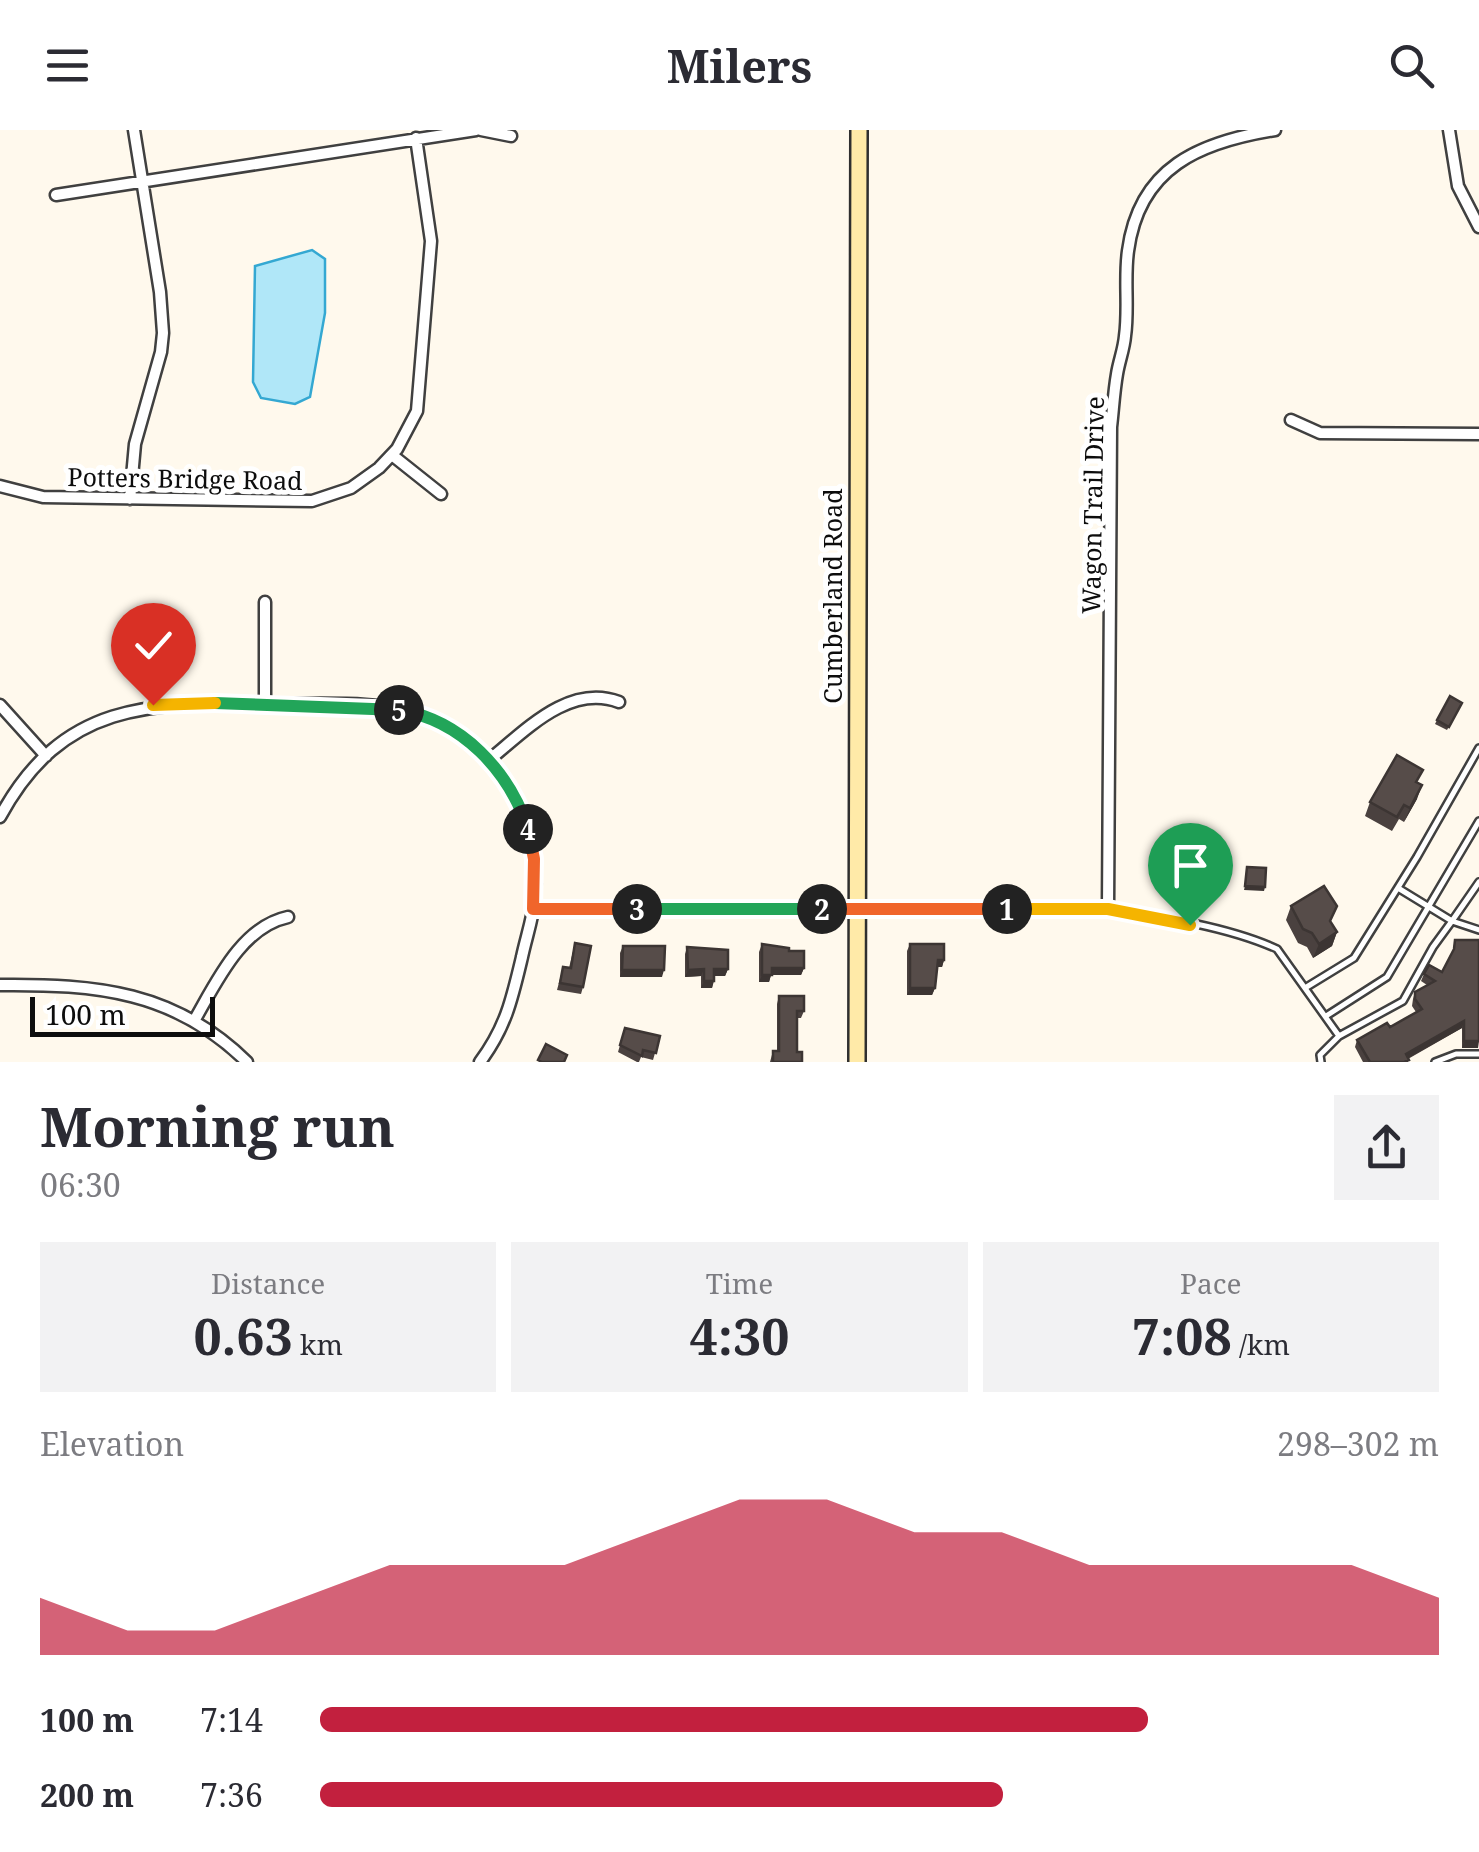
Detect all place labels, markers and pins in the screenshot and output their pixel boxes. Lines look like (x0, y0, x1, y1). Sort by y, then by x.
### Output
pin (111, 603, 196, 706)
pin: 5 (374, 685, 424, 735)
pin: 4 (503, 804, 553, 854)
pin (1148, 823, 1233, 926)
pin: 3 (612, 884, 662, 934)
pin: 2 (797, 884, 847, 934)
pin: 1 (982, 884, 1032, 934)

